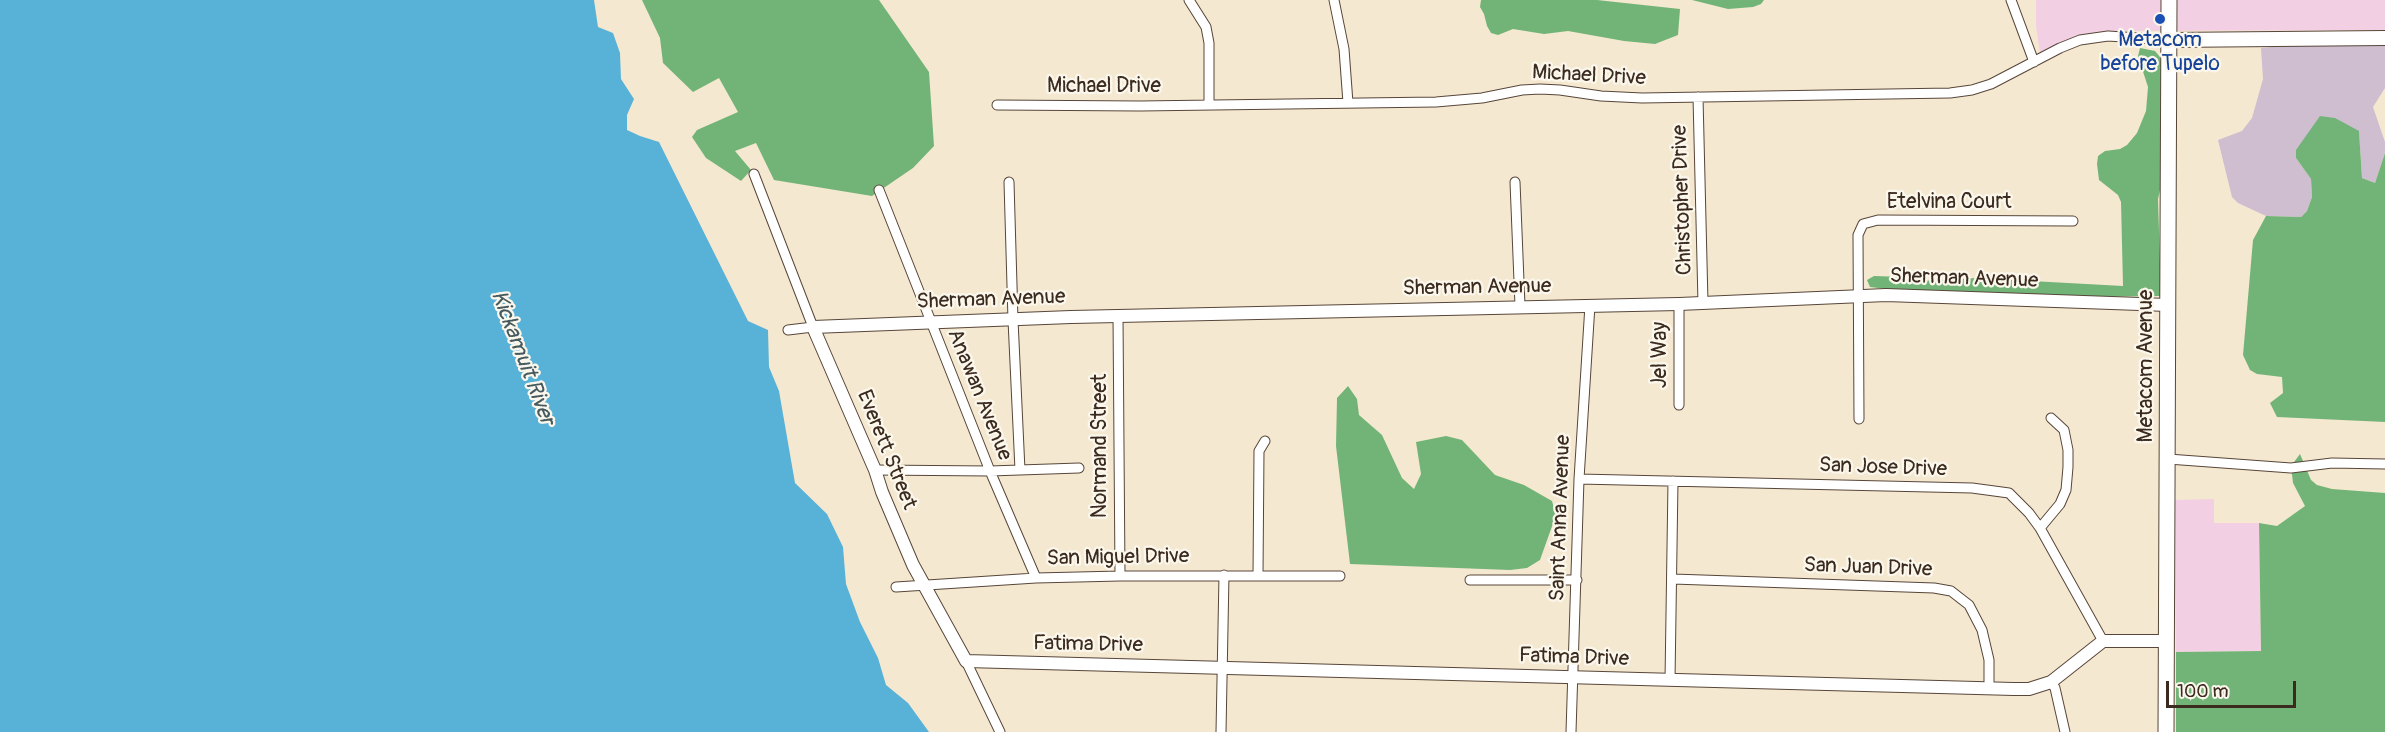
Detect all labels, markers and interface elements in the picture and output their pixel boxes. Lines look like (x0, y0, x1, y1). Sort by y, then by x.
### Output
marker: Metacom before Tupelo (2153, 12, 2167, 26)
place label: Metacom before Tupelo (2100, 28, 2220, 78)
street label: Michael Drive (1531, 60, 1647, 92)
street label: Michael Drive (1047, 74, 1161, 100)
street label: Christopher Drive (1668, 124, 1698, 276)
street label: Etelvina Court (1887, 190, 2011, 216)
street label: Sherman Avenue (1889, 264, 2039, 294)
street label: Sherman Avenue (1402, 274, 1552, 302)
street label: Sherman Avenue (916, 285, 1066, 315)
water label: Kickamuit River (484, 287, 560, 429)
street label: Metacom Avenue (2134, 290, 2160, 442)
street label: Jel Way (1648, 322, 1674, 388)
street label: Anawan Avenue (941, 326, 1017, 464)
street label: Normand Street (1088, 374, 1114, 518)
street label: Everett Street (851, 387, 921, 513)
street label: Saint Anna Avenue (1546, 434, 1576, 602)
street label: San Jose Drive (1818, 453, 1948, 483)
street label: San Miguel Drive (1047, 544, 1189, 572)
street label: San Juan Drive (1803, 553, 1933, 583)
street label: Fatima Drive (1033, 631, 1143, 659)
street label: Fatima Drive (1519, 643, 1629, 673)
scale bar (2169, 669, 2300, 707)
text: 100 m (2177, 680, 2229, 703)

